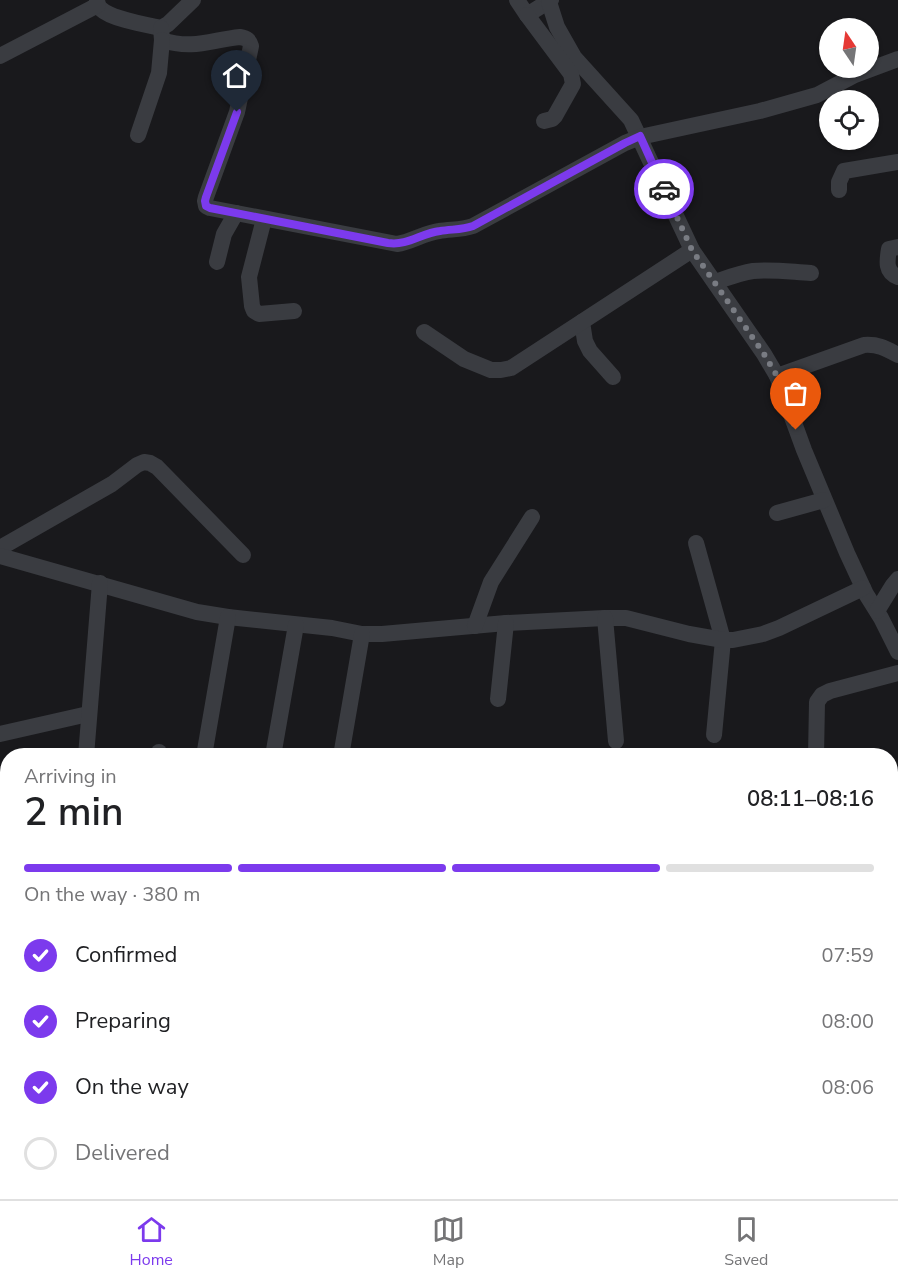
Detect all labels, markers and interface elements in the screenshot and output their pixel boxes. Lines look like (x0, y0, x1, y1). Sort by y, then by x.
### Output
north arrow (819, 18, 879, 78)
map controls (819, 18, 879, 150)
pin (211, 50, 262, 112)
icon: home (220, 59, 253, 92)
button: locate (819, 90, 879, 150)
courier (634, 159, 694, 219)
icon: car (648, 173, 681, 206)
pin (770, 368, 821, 430)
icon: bag (779, 377, 812, 410)
text: Arriving in (24, 763, 117, 790)
text: 08:11–08:16 (747, 784, 874, 814)
text: 2 min (24, 786, 123, 839)
text: On the way · 380 m (24, 881, 200, 908)
icon: check (24, 939, 57, 972)
text: Confirmed (75, 940, 177, 970)
text: 07:59 (821, 942, 874, 969)
icon: check (24, 1005, 57, 1038)
text: Preparing (75, 1006, 171, 1036)
text: 08:00 (821, 1008, 874, 1035)
icon: check (24, 1071, 57, 1104)
text: On the way (75, 1072, 189, 1102)
text: 08:06 (821, 1074, 874, 1101)
text: Delivered (75, 1138, 170, 1168)
tab: Home (130, 1213, 173, 1271)
tab: Map (432, 1213, 465, 1271)
tab: Saved (724, 1213, 768, 1271)

